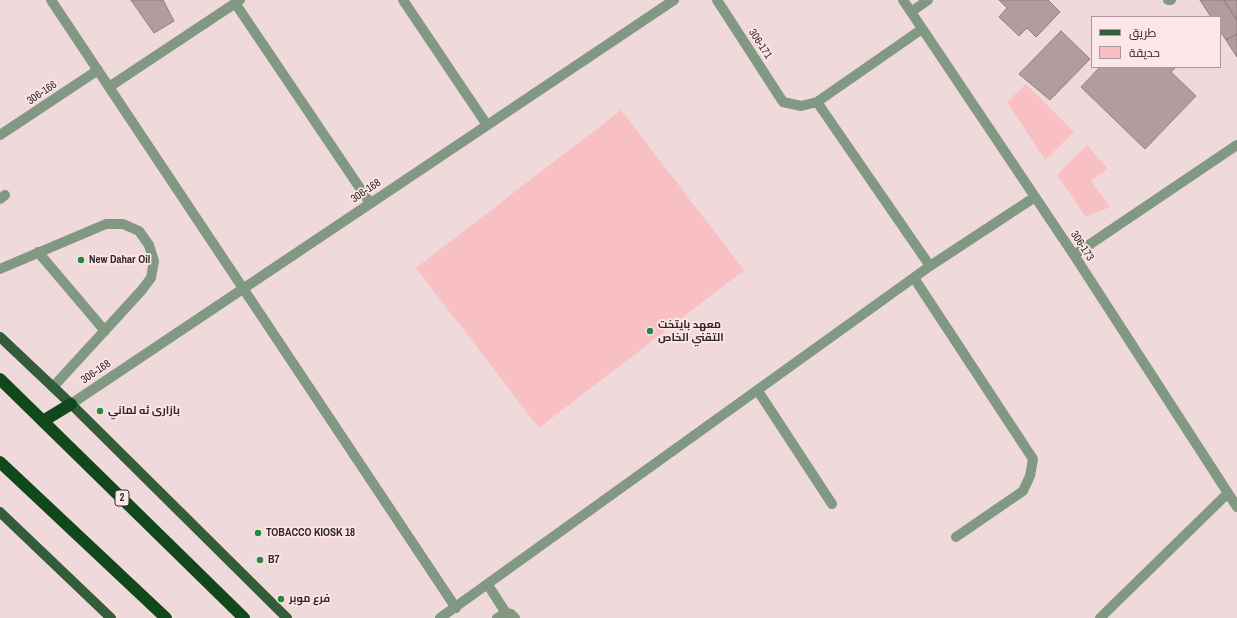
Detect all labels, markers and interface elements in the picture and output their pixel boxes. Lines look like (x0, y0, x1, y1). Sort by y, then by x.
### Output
legend (1091, 16, 1221, 68)
text: طريق (1129, 25, 1156, 41)
street label: 306-171 (745, 27, 775, 61)
text: حديقة (1129, 45, 1160, 61)
street label: 306-166 (25, 78, 59, 108)
street label: 306-168 (349, 176, 383, 206)
street label: 306-173 (1067, 229, 1097, 263)
place label: New Dahar Oil (89, 253, 150, 267)
marker: New Dahar Oil (76, 255, 86, 265)
place label: معهد بايتخت التقني الخاص (658, 318, 724, 344)
marker: معهد بايتخت التقني الخاص (645, 326, 655, 336)
street label: 306-168 (79, 357, 113, 387)
place label: بازارى ئه لماني (108, 404, 180, 418)
marker: بازارى ئه لماني (95, 406, 105, 416)
road number: 2 (115, 490, 129, 506)
place label: TOBACCO KIOSK 18 (266, 526, 355, 540)
marker: TOBACCO KIOSK 18 (253, 528, 263, 538)
place label: B7 (268, 553, 280, 567)
marker: B7 (255, 555, 265, 565)
place label: فرع موبر (289, 592, 330, 606)
marker: فرع موبر (276, 594, 286, 604)

